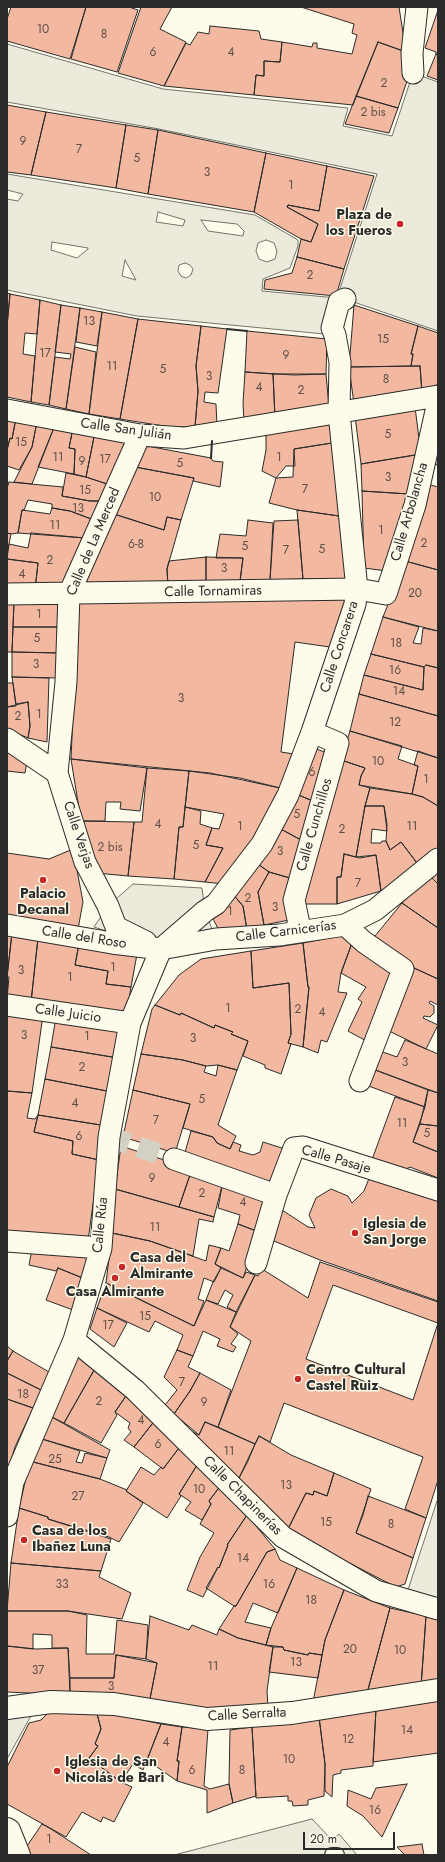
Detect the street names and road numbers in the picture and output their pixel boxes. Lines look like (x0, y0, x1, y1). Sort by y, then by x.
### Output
street label: Calle San Julián (79, 415, 173, 445)
street label: Calle Arbolancha (388, 461, 432, 563)
street label: Calle de La Merced (64, 485, 124, 599)
street label: Calle Tornamiras (164, 583, 262, 601)
street label: Calle Concarera (317, 599, 363, 695)
street label: Calle Cunchillos (294, 777, 336, 873)
street label: Calle Verjas (59, 799, 97, 871)
street label: Calle Carnicerías (235, 918, 337, 946)
street label: Calle del Roso (40, 923, 128, 953)
street label: Calle Juicio (34, 1001, 102, 1027)
street label: Calle Pasaje (299, 1142, 373, 1178)
street label: Calle Rúa (90, 1196, 112, 1254)
street label: Calle Chapinerías (199, 1453, 285, 1539)
street label: Calle Serralta (207, 1705, 287, 1725)

